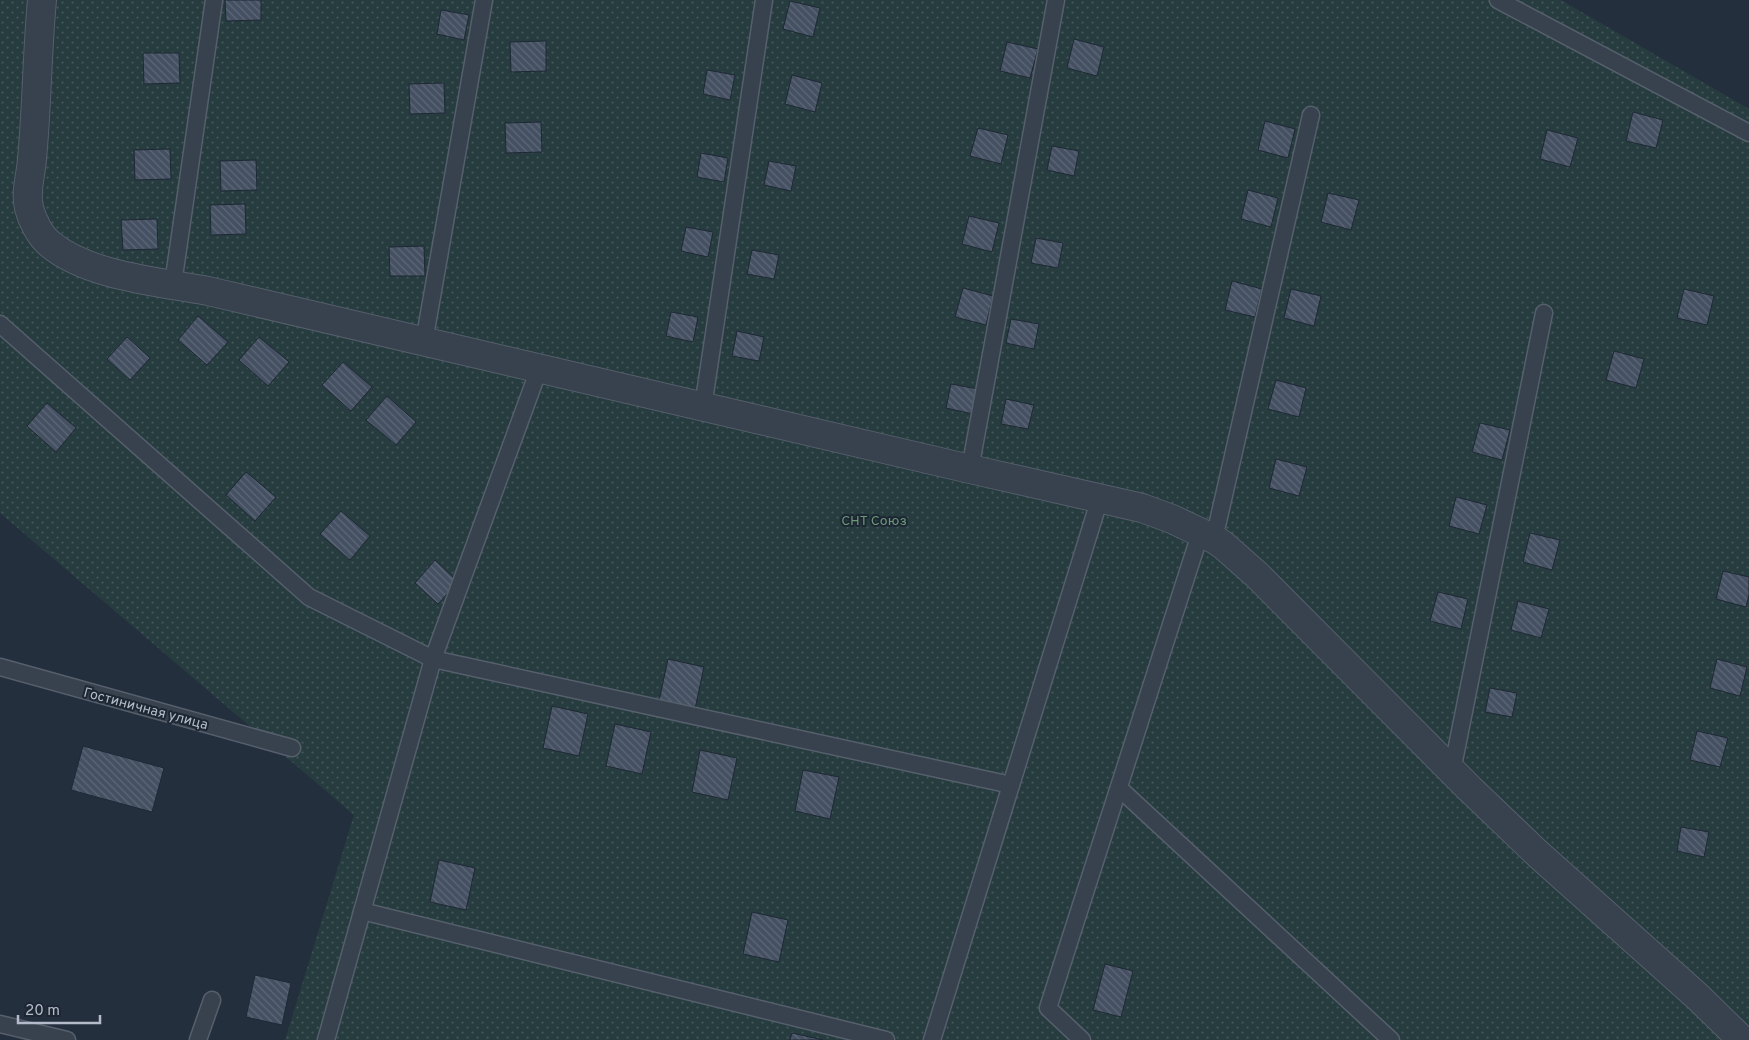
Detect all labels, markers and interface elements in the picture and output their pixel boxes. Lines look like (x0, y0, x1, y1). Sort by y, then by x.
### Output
park label: СНТ Союз (841, 513, 907, 530)
street label: Гостиничная улица (81, 685, 210, 734)
scale bar (18, 992, 100, 1024)
text: 20 m (25, 1002, 60, 1021)

